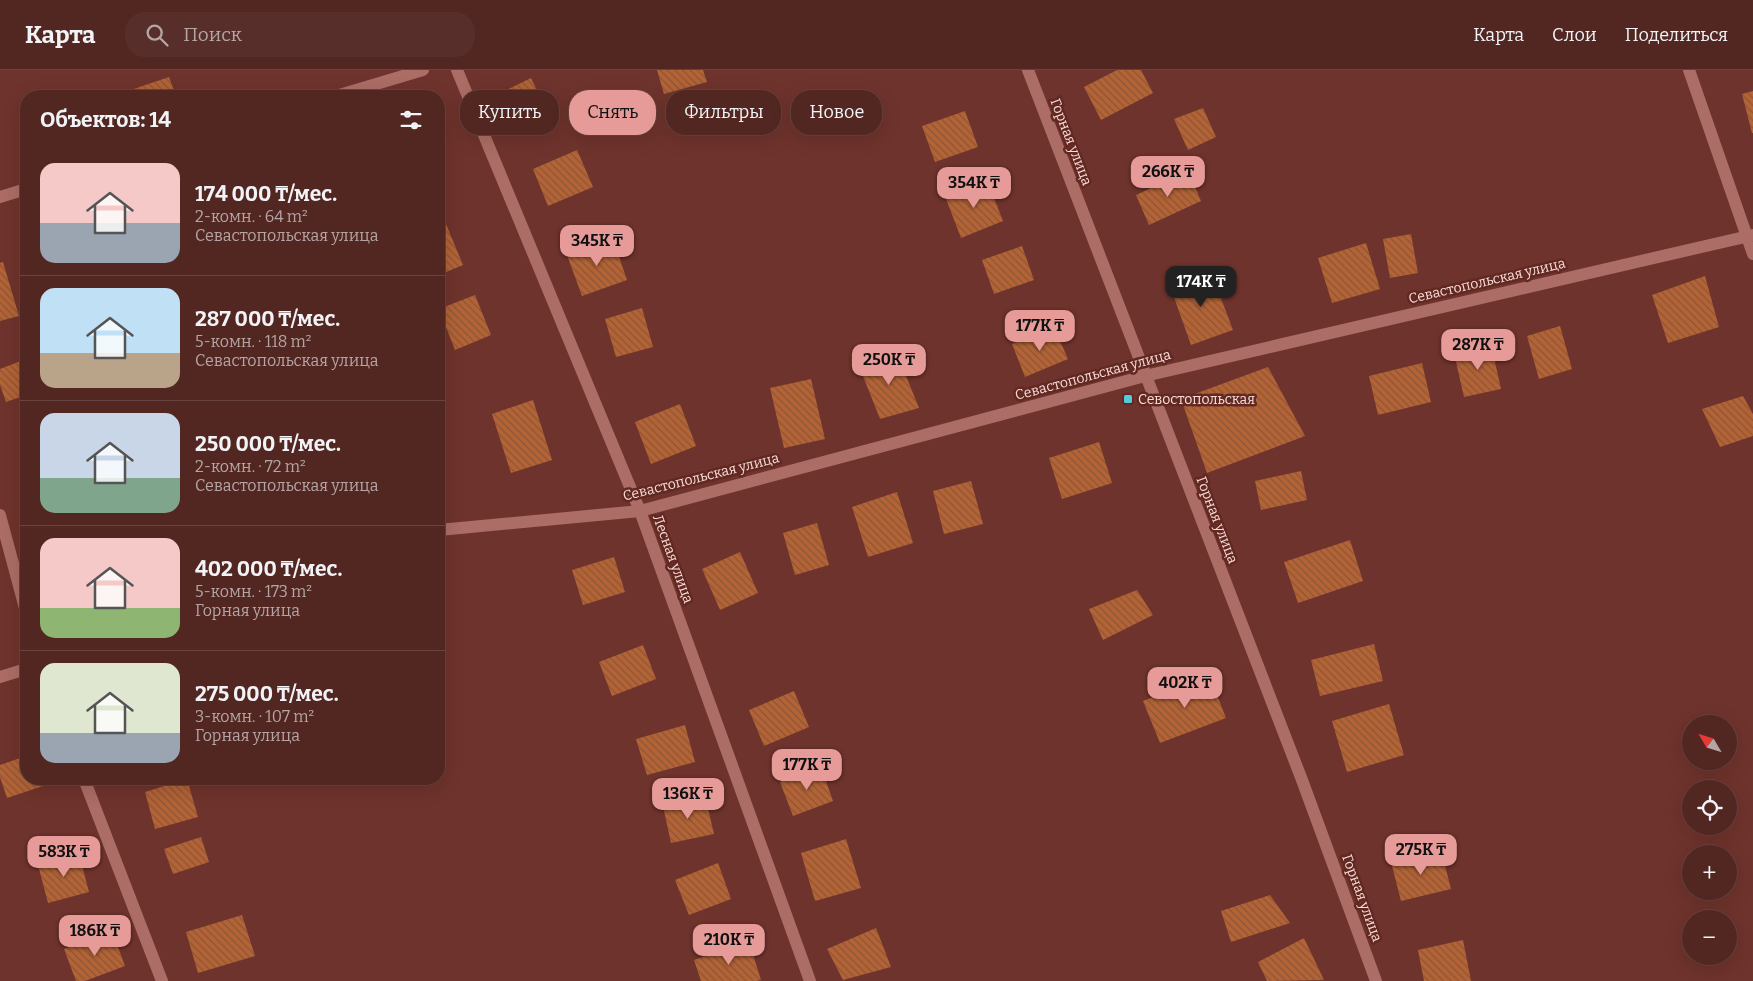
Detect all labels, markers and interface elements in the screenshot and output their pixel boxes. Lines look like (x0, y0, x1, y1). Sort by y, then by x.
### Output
search box (125, 12, 475, 57)
text: Карта (25, 21, 95, 49)
icon: search (143, 21, 171, 49)
text: Поиск (183, 23, 242, 46)
text: Карта (1473, 24, 1524, 46)
text: Слои (1552, 24, 1597, 46)
text: Поделиться (1625, 24, 1728, 46)
chip: Купить (460, 90, 559, 135)
chip: Снять (569, 90, 656, 135)
chip: Фильтры (666, 90, 781, 135)
chip: Новое (791, 90, 882, 135)
street label: Горная улица (1047, 96, 1096, 188)
icon: filters (397, 106, 425, 134)
text: Объектов: 14 (40, 107, 171, 133)
pin: 266K ₸ (1127, 156, 1209, 198)
text: 266K ₸ (1142, 162, 1194, 181)
pin: 354K ₸ (933, 166, 1015, 209)
text: 354K ₸ (948, 173, 1000, 192)
text: 174 000 ₸/мес. (195, 181, 337, 207)
icon: home (80, 183, 140, 243)
text: 2-комн. · 64 m² (195, 207, 308, 226)
pin: 345K ₸ (556, 224, 638, 267)
text: Севастопольская улица (195, 226, 379, 245)
text: 345K ₸ (571, 231, 623, 250)
street label: Севастопольская улица (1407, 255, 1567, 307)
pin: 174K ₸ (1160, 266, 1242, 308)
text: 174K ₸ (1176, 272, 1226, 291)
text: 287 000 ₸/мес. (195, 306, 340, 332)
icon: home (80, 308, 140, 368)
pin: 177K ₸ (999, 310, 1081, 352)
text: 177K ₸ (1016, 316, 1064, 335)
pin: 287K ₸ (1437, 328, 1519, 371)
text: 5-комн. · 118 m² (195, 332, 311, 351)
text: 287K ₸ (1452, 335, 1504, 354)
pin: 250K ₸ (848, 344, 930, 386)
street label: Севастопольская улица (1013, 346, 1173, 404)
text: 250K ₸ (863, 350, 915, 369)
text: Севастопольская улица (195, 351, 379, 370)
place label: Севостопольская (1138, 391, 1255, 408)
marker: Севостопольская (1122, 393, 1134, 405)
text: 250 000 ₸/мес. (195, 431, 341, 457)
icon: home (80, 433, 140, 493)
street label: Севастопольская улица (621, 449, 781, 505)
text: 2-комн. · 72 m² (195, 457, 306, 476)
street label: Горная улица (1193, 474, 1242, 566)
text: Севастопольская улица (195, 476, 379, 495)
street label: Лесная улица (649, 512, 697, 606)
text: 402 000 ₸/мес. (195, 556, 342, 582)
icon: home (80, 558, 140, 618)
text: 5-комн. · 173 m² (195, 582, 312, 601)
text: Горная улица (195, 601, 300, 620)
pin: 402K ₸ (1144, 666, 1226, 709)
text: 402K ₸ (1158, 673, 1212, 692)
text: 275 000 ₸/мес. (195, 681, 339, 707)
icon: home (80, 683, 140, 743)
text: 3-комн. · 107 m² (195, 707, 314, 726)
north arrow (1682, 715, 1738, 770)
map controls (1682, 715, 1737, 965)
text: Горная улица (195, 726, 300, 745)
pin: 177K ₸ (766, 748, 848, 791)
text: 177K ₸ (783, 755, 831, 774)
pin: 136K ₸ (647, 778, 729, 820)
button: locate (1682, 780, 1737, 835)
text: 136K ₸ (663, 784, 713, 803)
pin: 275K ₸ (1380, 834, 1462, 876)
pin: 583K ₸ (23, 836, 105, 878)
text: 275K ₸ (1396, 840, 1446, 859)
text: 583K ₸ (38, 842, 90, 861)
button: + (1682, 845, 1737, 900)
street label: Горная улица (1338, 852, 1386, 944)
button: − (1682, 910, 1737, 965)
pin: 186K ₸ (54, 914, 136, 957)
text: 186K ₸ (70, 921, 120, 940)
pin: 210K ₸ (688, 924, 770, 966)
text: 210K ₸ (704, 930, 754, 949)

